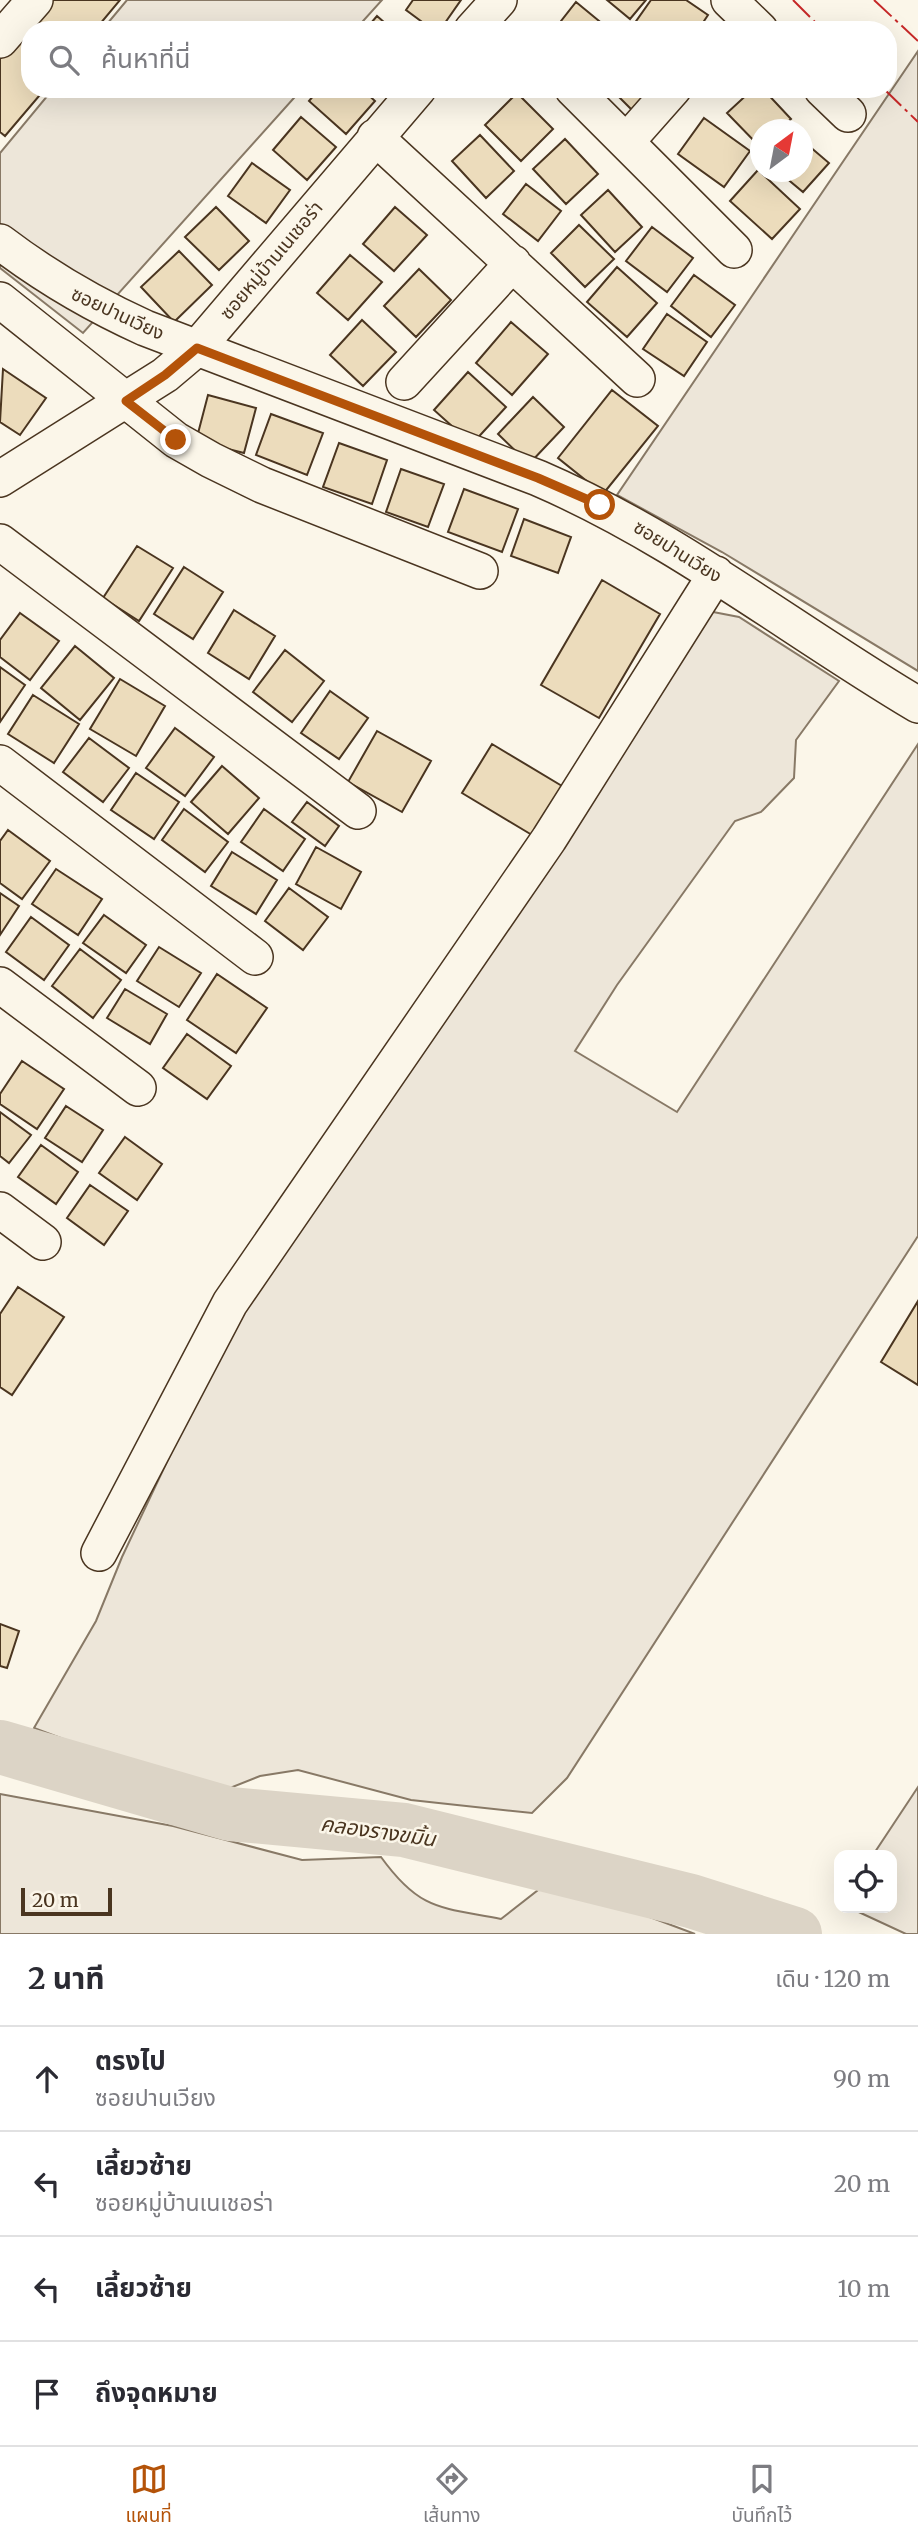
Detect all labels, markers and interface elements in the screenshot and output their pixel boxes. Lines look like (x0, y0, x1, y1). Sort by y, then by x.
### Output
search box (21, 21, 897, 98)
icon: search (45, 41, 83, 79)
text: ค้นหาที่นี่ (101, 42, 191, 75)
north arrow (750, 119, 813, 182)
street label: ซอยหมู่บ้านเนเชอร่า (214, 196, 328, 325)
street label: ซอยปานเวียง (68, 281, 168, 345)
route end (160, 424, 191, 455)
route start (584, 489, 615, 520)
street label: ซอยปานเวียง (629, 514, 727, 588)
water label: คลองรางขมิ้น (319, 1810, 438, 1853)
map controls (834, 1850, 897, 1913)
button: locate (834, 1850, 897, 1913)
scale bar (21, 1885, 112, 1917)
text: 20 m (32, 1888, 79, 1912)
text: 2 นาที (28, 1959, 105, 1997)
text: เดิน · 120 m (775, 1964, 890, 1993)
text: ตรงไป (95, 2044, 166, 2077)
icon: ahead (28, 2060, 66, 2098)
text: 90 m (833, 2064, 890, 2093)
text: ซอยปานเวียง (95, 2083, 216, 2112)
text: เลี้ยวซ้าย (95, 2149, 192, 2182)
icon: left (28, 2165, 66, 2203)
text: 20 m (834, 2169, 890, 2198)
text: ซอยหมู่บ้านเนเชอร่า (95, 2188, 273, 2217)
icon: left (28, 2270, 66, 2308)
text: เลี้ยวซ้าย (95, 2271, 192, 2304)
text: 10 m (837, 2274, 890, 2303)
icon: arrive (28, 2375, 66, 2413)
text: ถึงจุดหมาย (95, 2376, 218, 2409)
tab: แผนที่ (126, 2460, 172, 2531)
tab: เส้นทาง (423, 2460, 480, 2531)
tab: บันทึกไว้ (731, 2460, 792, 2531)

